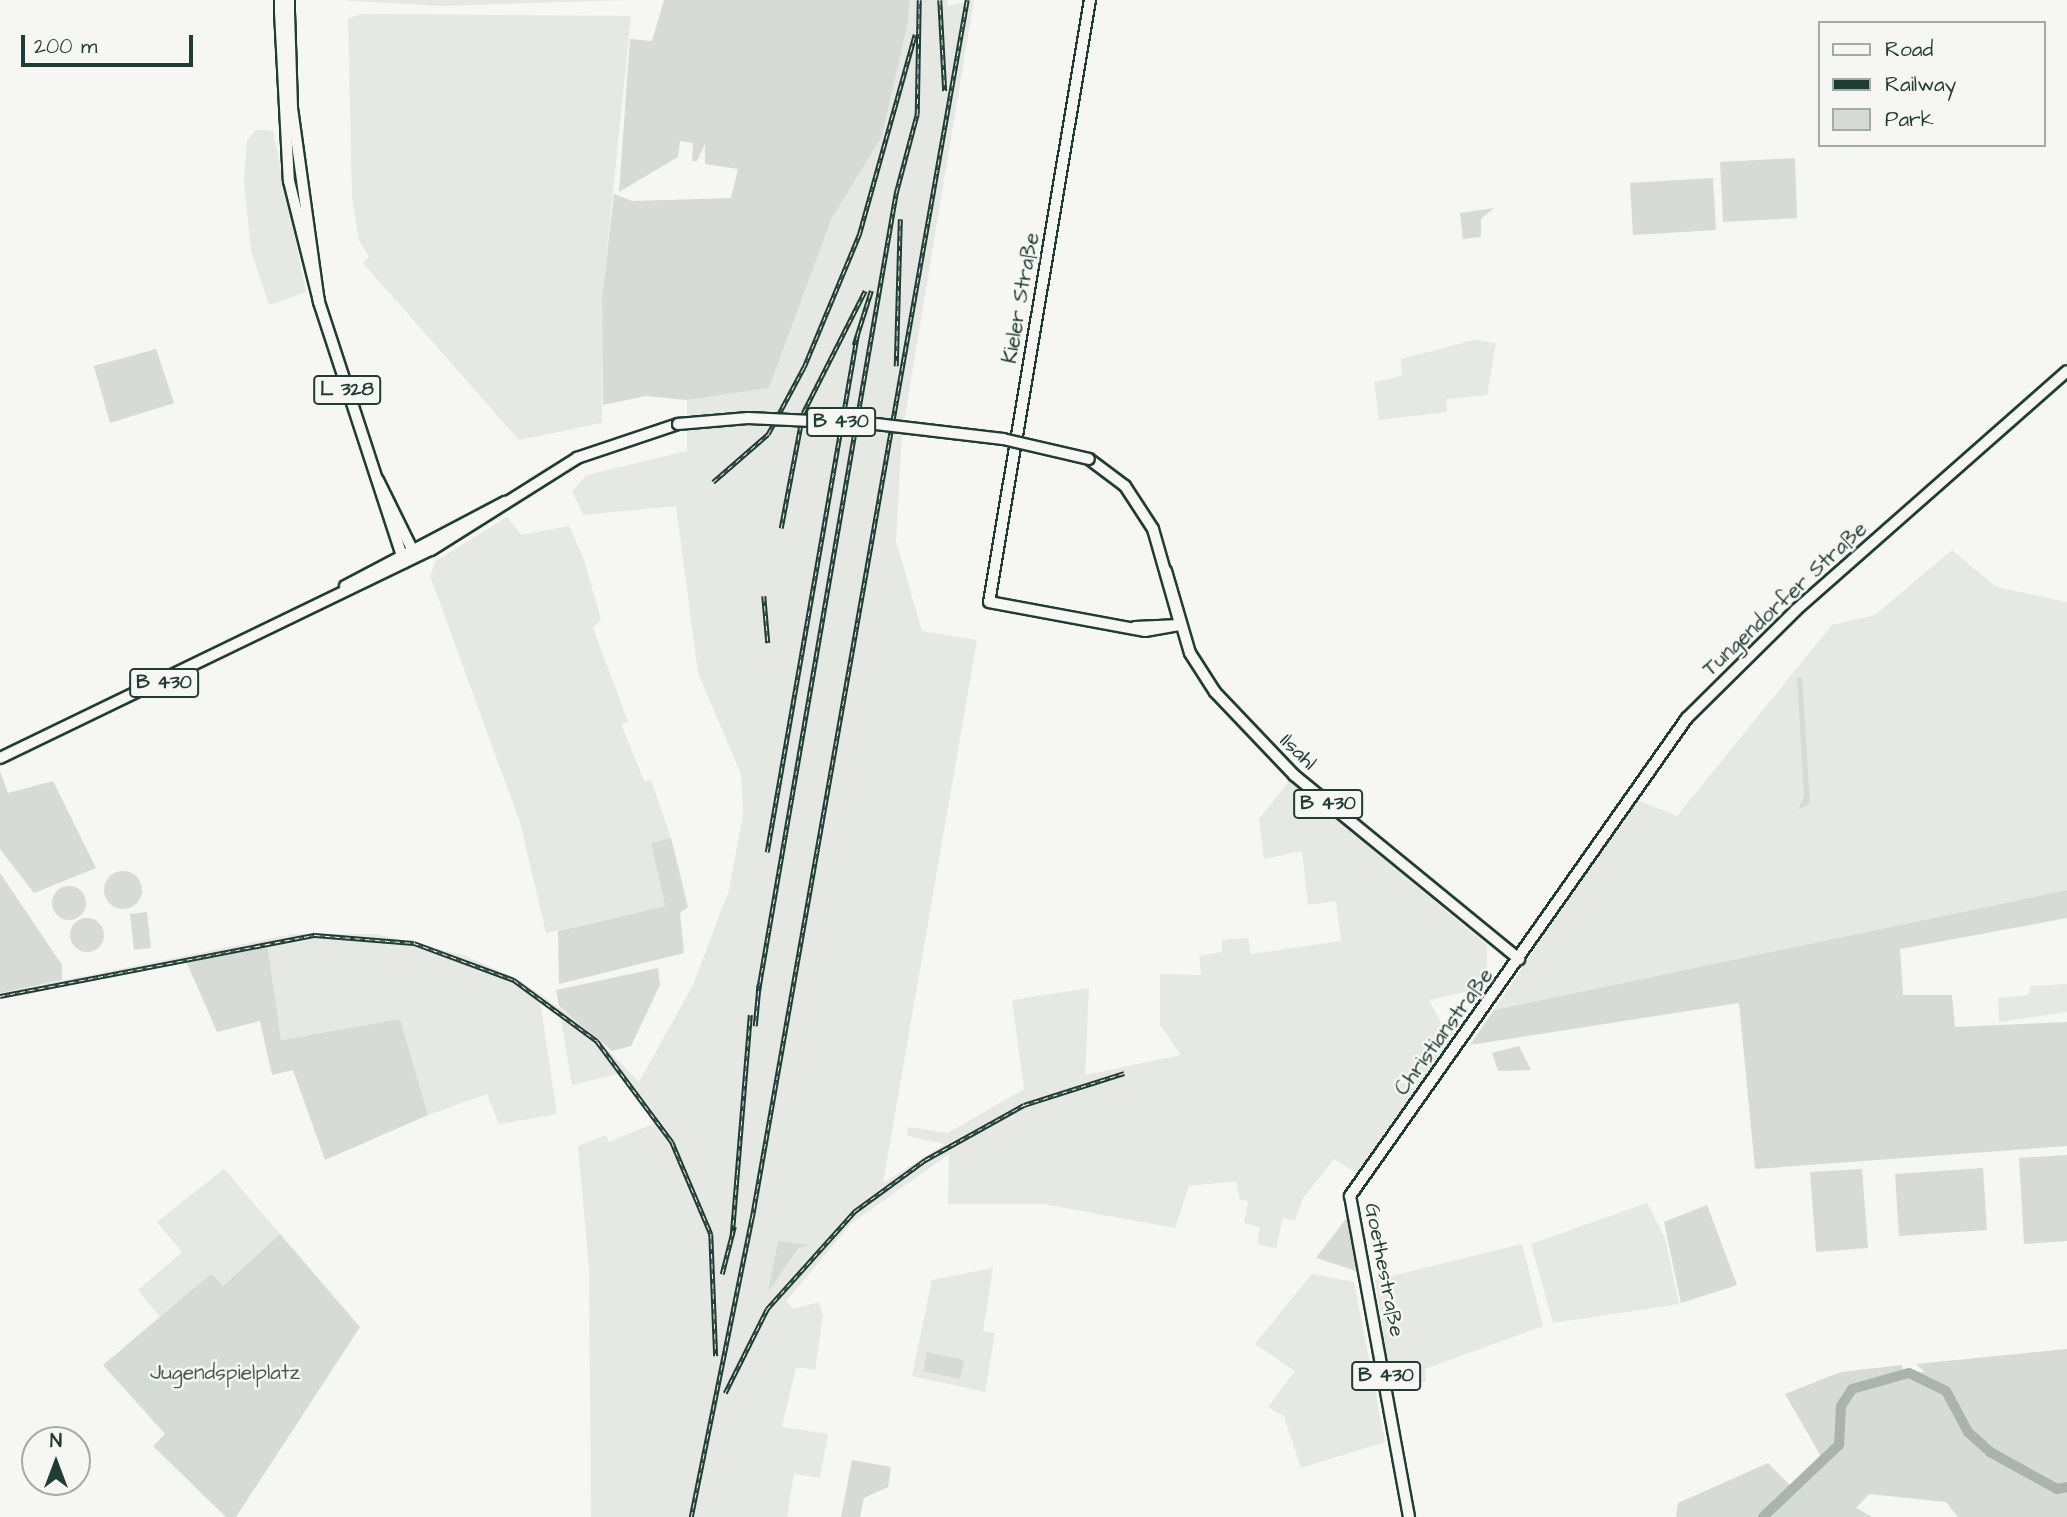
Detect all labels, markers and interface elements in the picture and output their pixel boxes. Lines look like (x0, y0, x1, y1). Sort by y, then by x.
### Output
scale bar (24, 21, 196, 65)
legend (1818, 21, 2046, 147)
text: 200 m (34, 32, 97, 61)
text: Road (1885, 35, 1933, 64)
text: Railway (1885, 70, 1956, 99)
text: Park (1885, 105, 1934, 134)
street label: Kieler Straße (997, 231, 1045, 365)
road number: L 328 (312, 374, 382, 406)
road number: B 430 (806, 406, 876, 438)
street label: Tungendorfer Straße (1698, 516, 1872, 682)
road number: B 430 (129, 668, 199, 698)
street label: Ilsahl (1274, 729, 1322, 775)
road number: B 430 (1293, 789, 1363, 820)
street label: Christianstraße (1389, 964, 1499, 1100)
street label: Goethestraße (1359, 1201, 1409, 1339)
park label: Jugendspielplatz (150, 1360, 300, 1386)
road number: B 430 (1351, 1360, 1421, 1392)
north arrow (21, 1426, 91, 1496)
text: N (50, 1428, 62, 1455)

